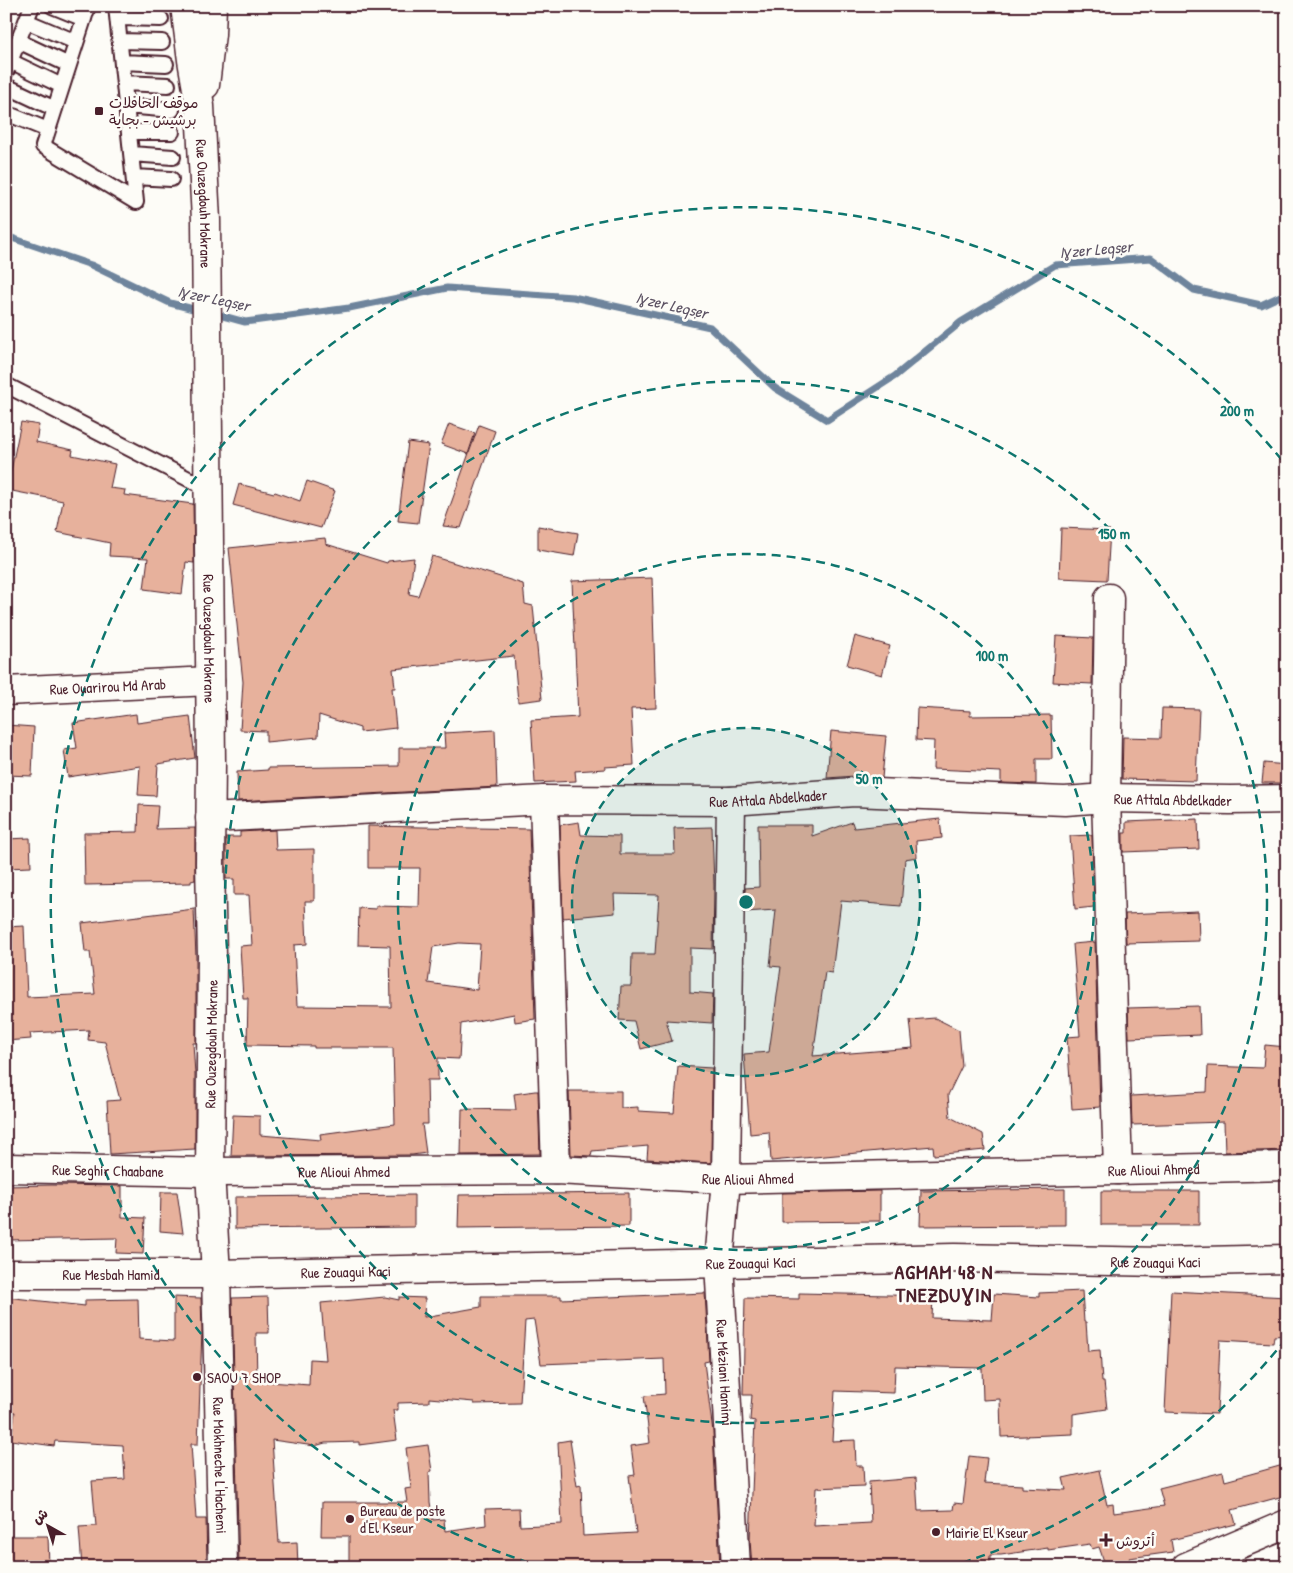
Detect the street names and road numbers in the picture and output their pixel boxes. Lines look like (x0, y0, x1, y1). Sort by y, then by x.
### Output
street label: Rue Ouzegdouh Mokrane (191, 139, 217, 268)
street label: Rue Ouzegdouh Mokrane (199, 574, 221, 703)
street label: Rue Ouarirou Md Arab (49, 673, 167, 699)
street label: Rue Attala Abdelkader (709, 783, 828, 812)
street label: Rue Attala Abdelkader (1114, 788, 1232, 811)
street label: Rue Ouzegdouh Mokrane (199, 979, 223, 1109)
street label: Rue Seghir Chaabane (52, 1158, 164, 1182)
street label: Rue Alioui Ahmed (1108, 1158, 1200, 1181)
street label: Rue Alioui Ahmed (298, 1160, 390, 1182)
street label: Rue Alioui Ahmed (701, 1167, 794, 1190)
street label: Rue Zouagui Kaci (706, 1251, 796, 1274)
street label: Rue Zouagui Kaci (1110, 1251, 1201, 1273)
street label: Rue Zouagui Kaci (301, 1260, 391, 1283)
street label: Rue Mesbah Hamid (62, 1264, 160, 1285)
street label: Rue Méziani Hamimi (712, 1319, 739, 1426)
street label: Rue Mokhneche L'Hachemi (208, 1397, 233, 1534)

